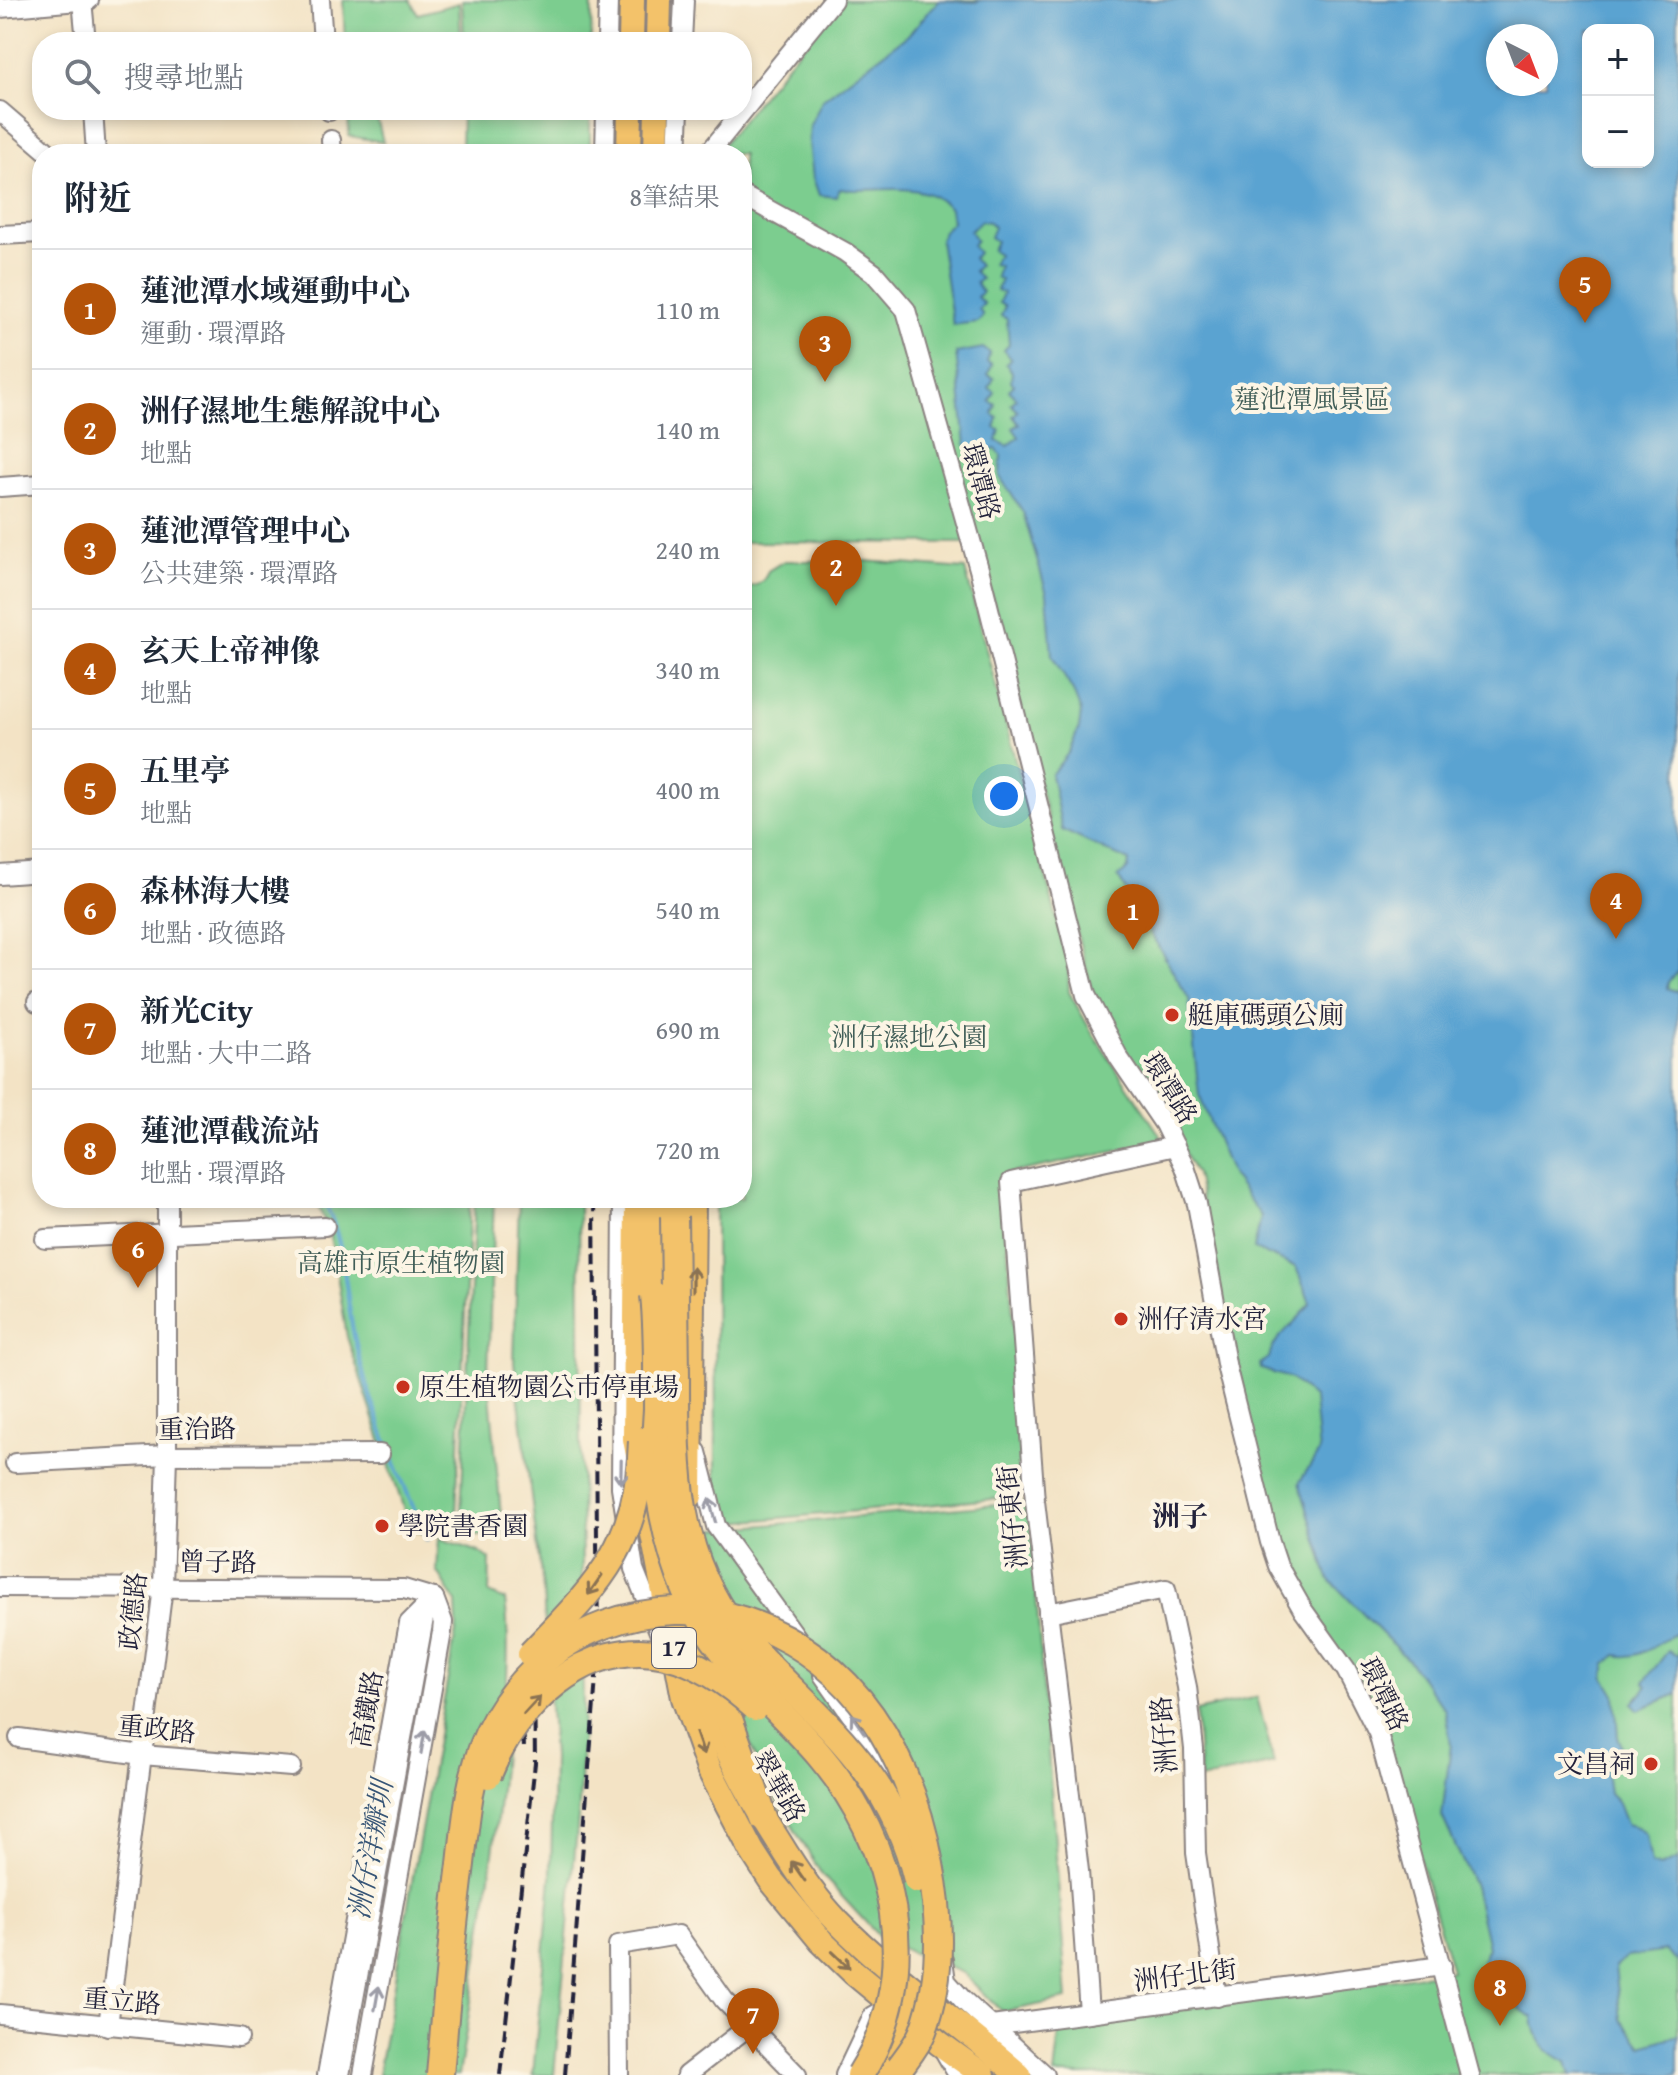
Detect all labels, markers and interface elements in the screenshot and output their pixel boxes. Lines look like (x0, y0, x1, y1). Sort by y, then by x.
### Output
north arrow (1486, 24, 1558, 96)
map controls (1582, 24, 1654, 168)
button: + (1582, 24, 1654, 96)
search box (32, 32, 752, 120)
icon: search (60, 54, 104, 98)
text: 搜尋地點 (124, 55, 244, 99)
button: − (1582, 96, 1654, 168)
text: 附近 (64, 173, 132, 222)
text: 8筆結果 (629, 177, 720, 216)
pin: 5 (1559, 257, 1611, 323)
text: 蓮池潭水域運動中心 (140, 268, 410, 312)
text: 1 (83, 290, 97, 329)
text: 110 m (655, 290, 720, 329)
text: 運動 · 環潭路 (140, 313, 286, 352)
pin: 3 (799, 316, 851, 382)
park label: 蓮池潭風景區 (1234, 379, 1390, 418)
text: 洲仔濕地生態解說中心 (140, 388, 440, 432)
text: 2 (83, 410, 97, 449)
text: 140 m (655, 410, 720, 449)
text: 地點 (140, 433, 192, 472)
street label: 環潭路 (953, 438, 1010, 524)
text: 蓮池潭管理中心 (140, 508, 350, 552)
text: 3 (83, 530, 97, 569)
text: 240 m (655, 530, 720, 569)
pin: 2 (810, 540, 862, 606)
text: 公共建築 · 環潭路 (140, 553, 338, 592)
text: 玄天上帝神像 (140, 628, 320, 672)
text: 4 (83, 650, 97, 689)
text: 340 m (655, 650, 720, 689)
text: 地點 (140, 673, 192, 712)
text: 五里亭 (140, 748, 230, 792)
text: 5 (83, 770, 97, 809)
text: 400 m (655, 770, 720, 809)
your location (984, 776, 1024, 816)
text: 地點 (140, 793, 192, 832)
text: 森林海大樓 (140, 868, 290, 912)
pin: 4 (1590, 873, 1642, 939)
pin: 1 (1107, 884, 1159, 950)
text: 6 (83, 890, 97, 929)
text: 540 m (655, 890, 720, 929)
text: 地點 · 政德路 (140, 913, 286, 952)
text: 新光City (140, 988, 253, 1032)
place label: 艇庫碼頭公廁 (1188, 995, 1344, 1034)
marker: 艇庫碼頭公廁 (1163, 1006, 1181, 1024)
text: 7 (83, 1010, 97, 1049)
text: 690 m (655, 1010, 720, 1049)
park label: 洲仔濕地公園 (831, 1017, 987, 1056)
text: 地點 · 大中二路 (140, 1033, 312, 1072)
street label: 環潭路 (1133, 1044, 1208, 1131)
text: 蓮池潭截流站 (140, 1108, 320, 1152)
text: 8 (83, 1130, 97, 1169)
text: 720 m (655, 1130, 720, 1169)
text: 地點 · 環潭路 (140, 1153, 286, 1192)
pin: 6 (112, 1222, 164, 1288)
park label: 高雄市原生植物園 (297, 1243, 505, 1282)
one-way arrow (685, 1266, 701, 1293)
place label: 洲仔清水宮 (1137, 1299, 1267, 1338)
marker: 洲仔清水宮 (1112, 1310, 1130, 1328)
place label: 原生植物園公巿停車場 (419, 1367, 679, 1406)
marker: 原生植物園公巿停車場 (394, 1378, 412, 1396)
street label: 重治路 (158, 1408, 236, 1449)
one-way arrow (614, 1458, 629, 1485)
street label: 洲仔東街 (987, 1463, 1036, 1571)
district label: 洲子 (1152, 1495, 1208, 1536)
one-way arrow (704, 1497, 719, 1523)
place label: 學院書香園 (398, 1506, 528, 1545)
marker: 學院書香園 (373, 1517, 391, 1535)
street label: 曾子路 (179, 1541, 257, 1582)
street label: 政德路 (109, 1570, 156, 1652)
one-way arrow (587, 1574, 603, 1596)
road number: 17 (652, 1628, 696, 1668)
street label: 環潭路 (1350, 1650, 1419, 1737)
street label: 高鐵路 (341, 1667, 392, 1751)
street label: 洲仔路 (1141, 1694, 1186, 1776)
one-way arrow (522, 1696, 540, 1716)
street label: 重政路 (116, 1705, 198, 1752)
one-way arrow (850, 1713, 866, 1735)
one-way arrow (416, 1730, 431, 1756)
one-way arrow (694, 1732, 709, 1757)
street label: 翠華路 (743, 1742, 816, 1829)
place label: 文昌祠 (1557, 1744, 1635, 1783)
marker: 文昌祠 (1642, 1755, 1660, 1773)
water label: 洲仔洋瓣圳 (337, 1773, 403, 1922)
one-way arrow (790, 1861, 806, 1883)
street label: 洲仔北街 (1131, 1949, 1239, 2000)
one-way arrow (831, 1951, 851, 1970)
pin: 8 (1474, 1960, 1526, 2026)
street label: 重立路 (81, 1978, 163, 2023)
one-way arrow (370, 1986, 385, 2011)
pin: 7 (727, 1988, 779, 2054)

